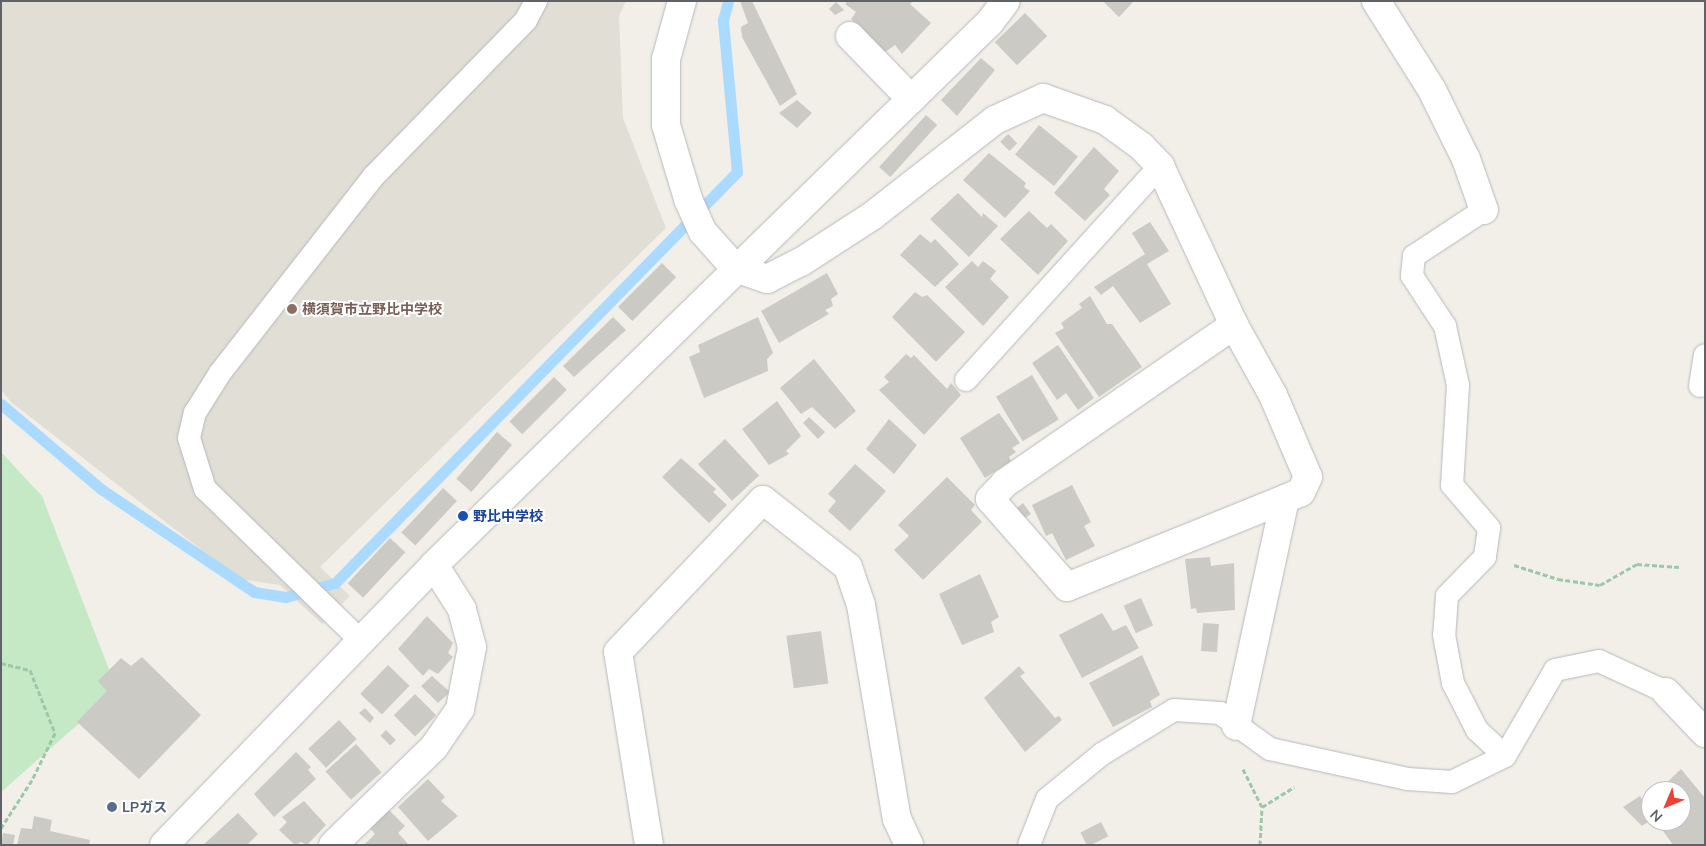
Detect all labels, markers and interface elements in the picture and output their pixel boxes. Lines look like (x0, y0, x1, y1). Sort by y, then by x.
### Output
place label: 横須賀市立野比中学校 (302, 301, 442, 317)
marker: 横須賀市立野比中学校 (286, 303, 298, 315)
place label: 野比中学校 (473, 508, 543, 524)
marker: 野比中学校 (457, 510, 469, 522)
north arrow (1641, 781, 1691, 831)
place label: LPガス (122, 799, 167, 815)
marker: LPガス (106, 801, 118, 813)
text: N (1646, 806, 1666, 826)

